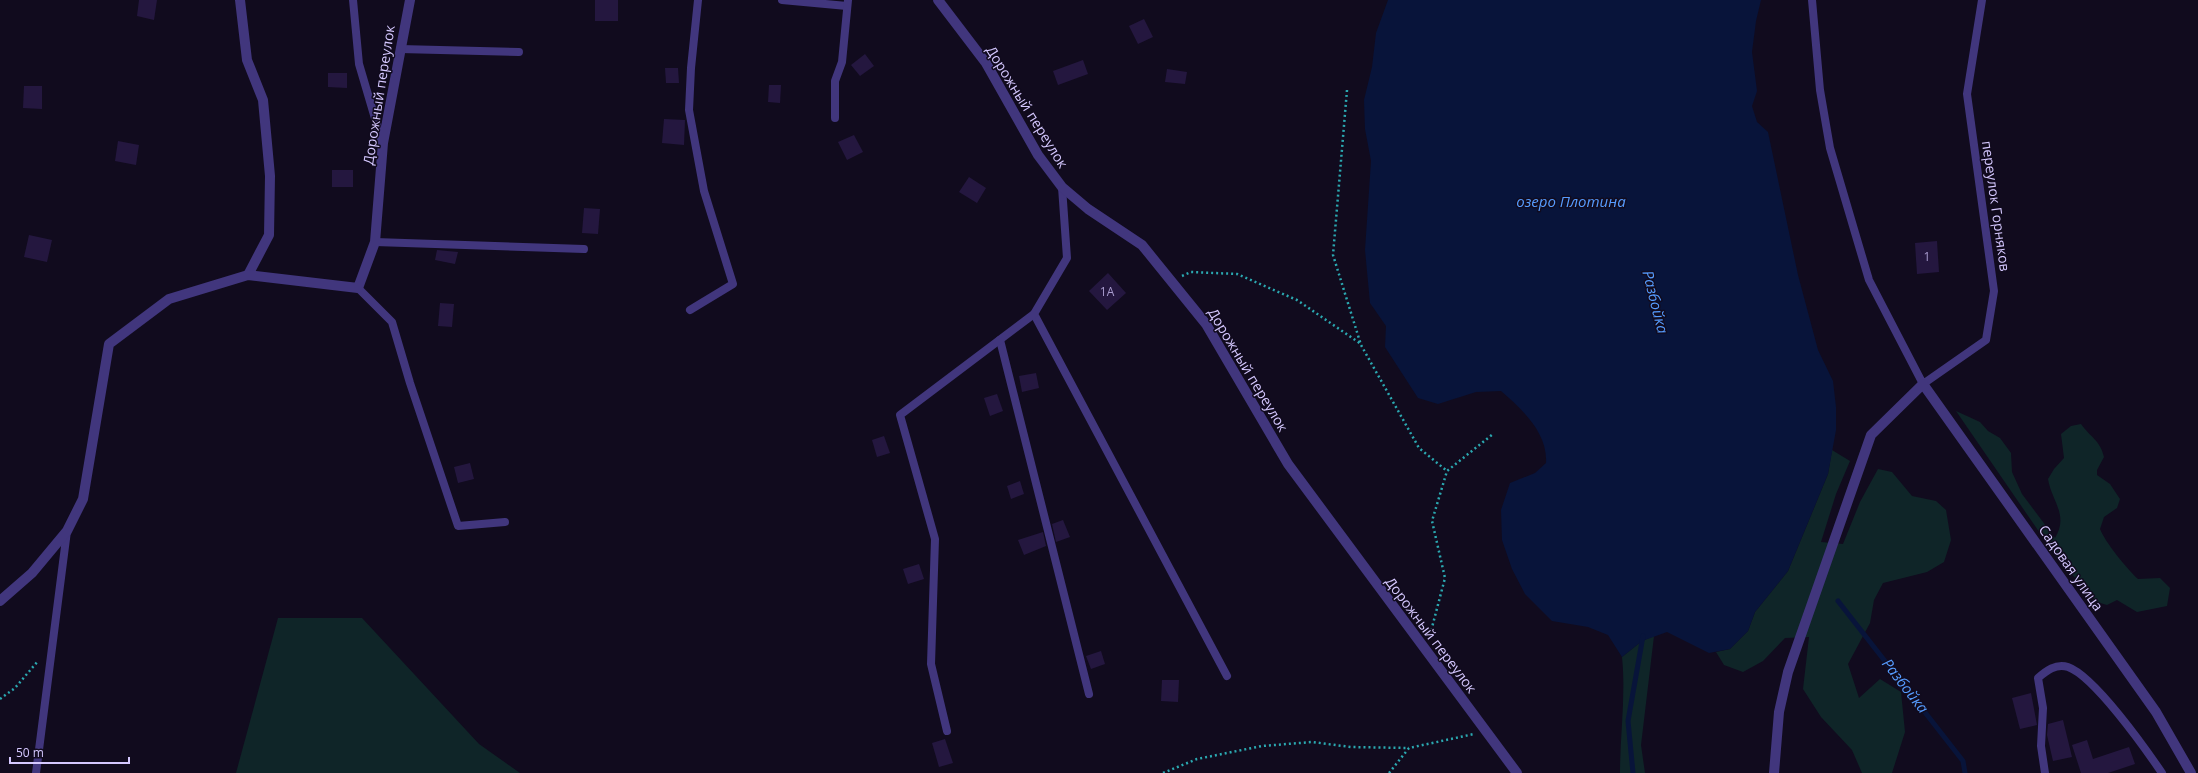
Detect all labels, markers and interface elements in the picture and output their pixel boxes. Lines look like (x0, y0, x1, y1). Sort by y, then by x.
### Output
street label: Дорожный переулок (358, 23, 399, 166)
street label: Дорожный переулок (982, 42, 1073, 172)
street label: переулок Горняков (1978, 139, 2015, 273)
water label: озеро Плотина (1516, 191, 1626, 211)
house number: 1 (1924, 248, 1930, 265)
water label: Разбойка (1638, 268, 1674, 336)
house number: 1А (1100, 283, 1115, 300)
street label: Дорожный переулок (1204, 304, 1293, 436)
street label: Садовая улица (2035, 521, 2108, 614)
street label: Дорожный переулок (1381, 573, 1482, 697)
water label: Разбойка (1878, 654, 1934, 717)
scale bar (10, 739, 129, 765)
text: 50 m (16, 744, 44, 761)

